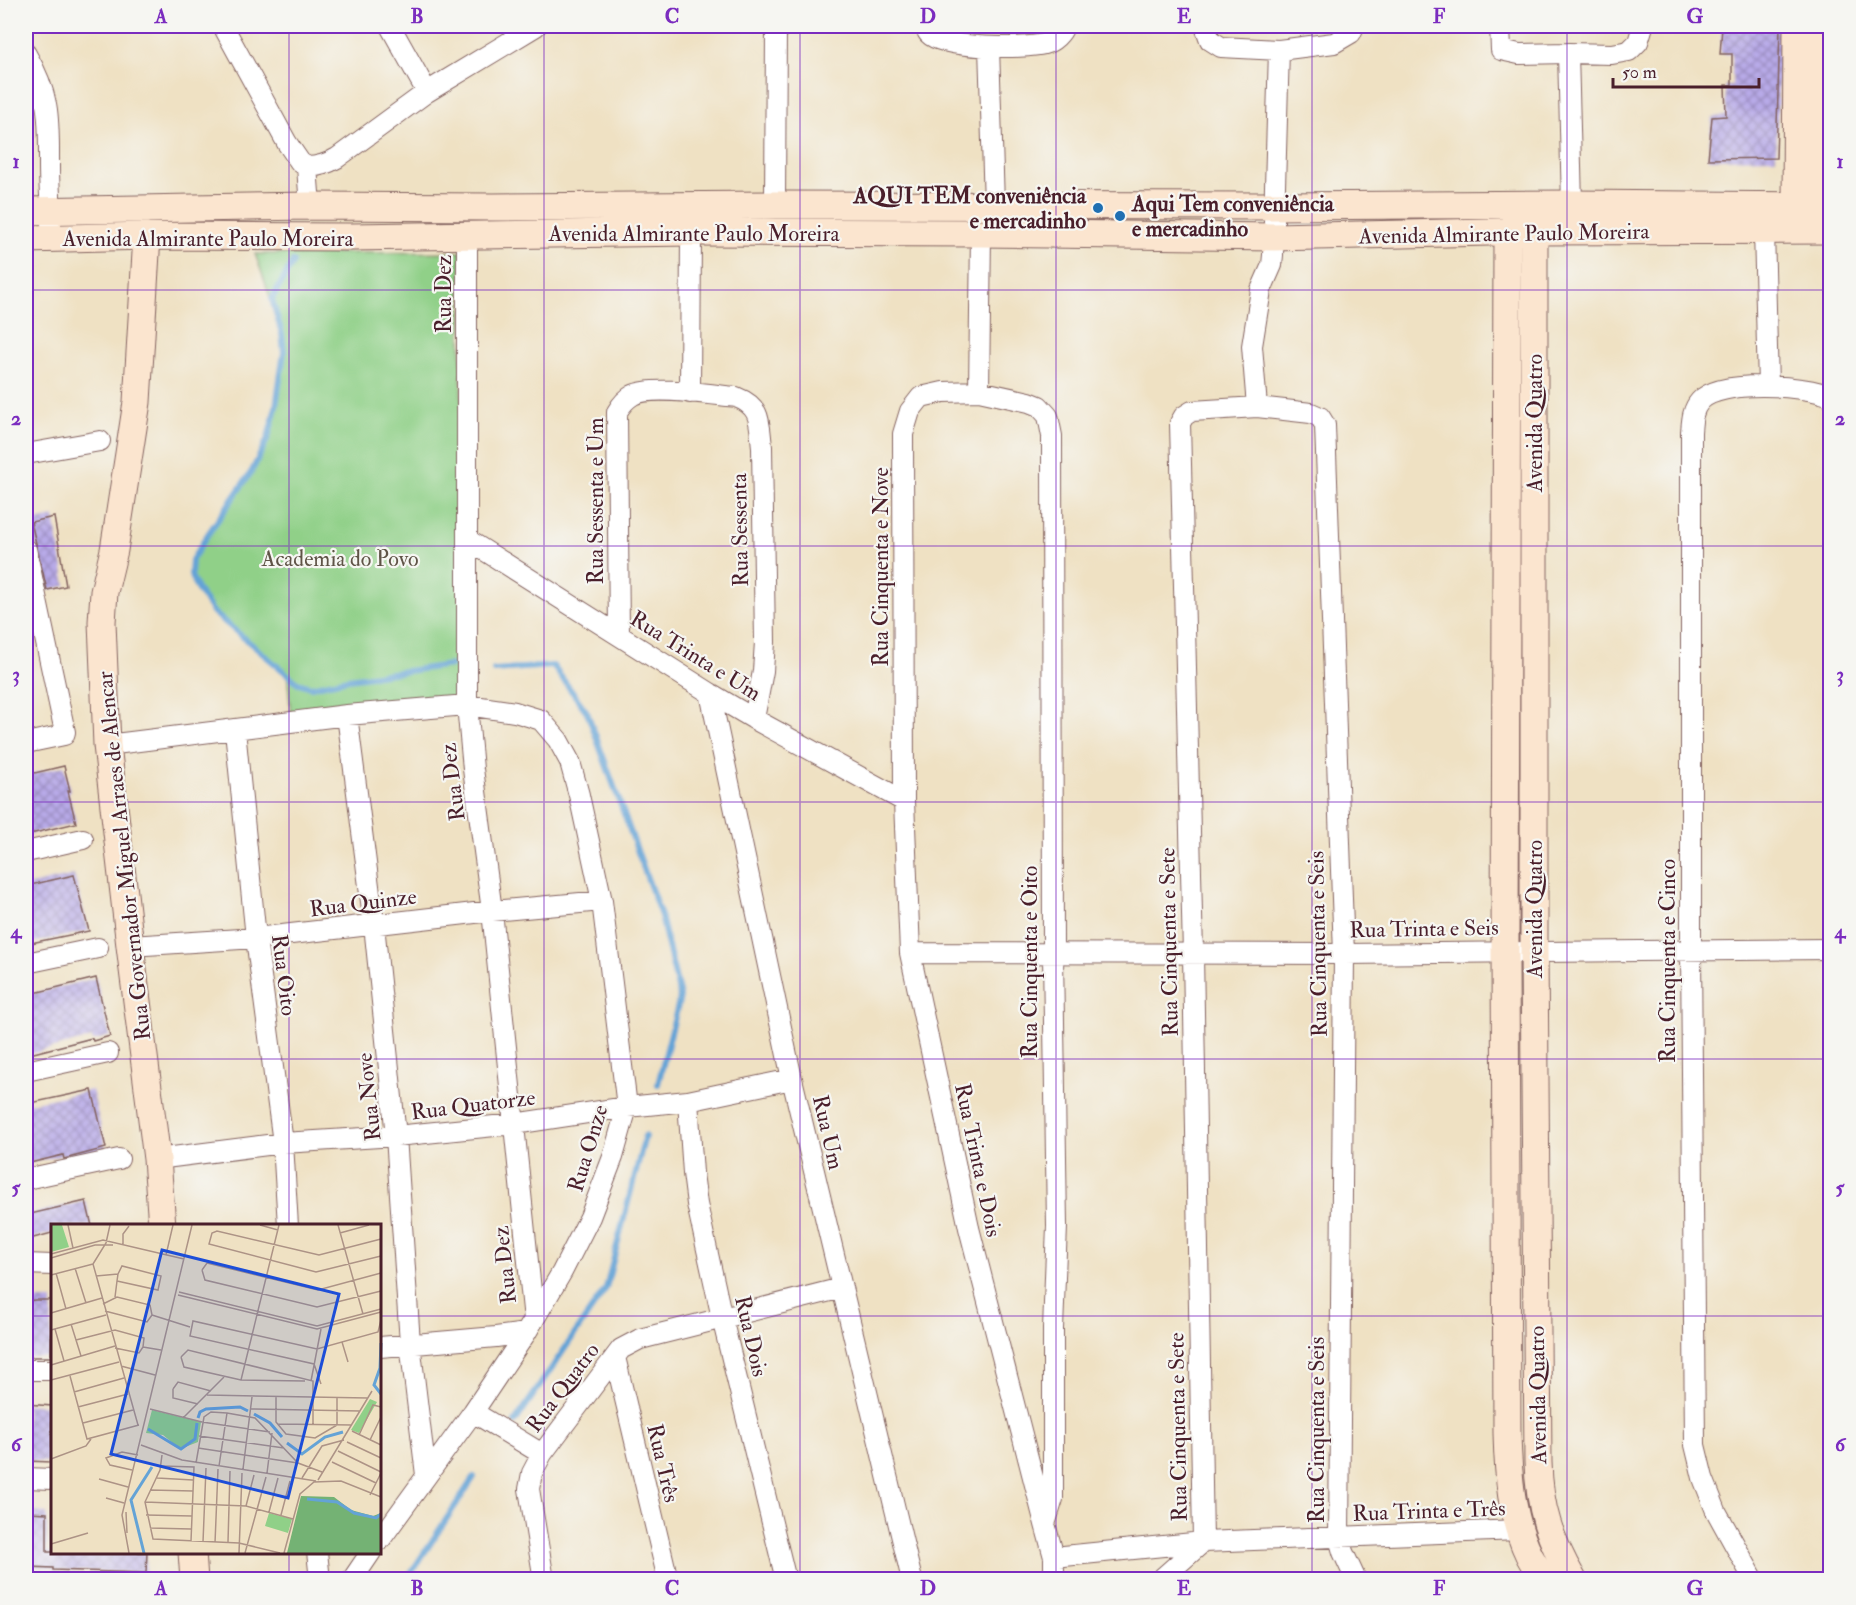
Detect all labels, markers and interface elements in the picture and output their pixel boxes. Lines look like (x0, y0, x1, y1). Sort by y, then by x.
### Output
text: A (154, 4, 168, 29)
text: B (410, 4, 424, 29)
text: C (665, 4, 679, 29)
text: D (920, 4, 936, 29)
text: E (1177, 4, 1192, 29)
text: F (1433, 4, 1446, 29)
text: G (1687, 4, 1704, 29)
scale bar (1613, 51, 1758, 89)
text: 50 m (1622, 61, 1657, 84)
text: 1 (12, 149, 20, 174)
text: 1 (1836, 149, 1844, 174)
place label: AQUI TEM conveniência e mercadinho (853, 182, 1087, 235)
place label: Aqui Tem conveniência e mercadinho (1131, 190, 1335, 243)
marker: AQUI TEM conveniência e mercadinho (1091, 201, 1105, 215)
marker: Aqui Tem conveniência e mercadinho (1113, 209, 1127, 223)
street label: Avenida Almirante Paulo Moreira (1357, 217, 1651, 251)
street label: Avenida Almirante Paulo Moreira (548, 220, 840, 248)
street label: Avenida Almirante Paulo Moreira (62, 225, 354, 253)
street label: Rua Dez (430, 254, 458, 333)
street label: Avenida Quatro (1521, 354, 1549, 493)
text: 2 (11, 406, 21, 431)
text: 2 (1835, 406, 1845, 431)
street label: Rua Sessenta e Um (582, 417, 610, 585)
street label: Rua Cinquenta e Nove (867, 467, 895, 667)
street label: Rua Sessenta (725, 472, 755, 587)
park label: Academia do Povo (260, 545, 419, 573)
street label: Rua Trinta e Um (625, 604, 766, 707)
text: 3 (12, 662, 20, 687)
text: 3 (1836, 662, 1844, 687)
street label: Rua Governador Miguel Arraes de Alencar (91, 669, 157, 1042)
street label: Rua Dez (434, 741, 472, 822)
street label: Avenida Quatro (1521, 840, 1549, 979)
street label: Rua Cinquenta e Sete (1153, 847, 1185, 1037)
street label: Rua Cinquenta e Seis (1302, 851, 1334, 1037)
street label: Rua Cinquenta e Cinco (1654, 859, 1682, 1063)
street label: Rua Cinquenta e Oito (1016, 866, 1044, 1058)
street label: Rua Quinze (308, 883, 418, 923)
street label: Rua Trinta e Seis (1349, 914, 1499, 944)
text: 4 (10, 919, 23, 944)
text: 4 (1834, 919, 1847, 944)
street label: Rua Oito (265, 933, 303, 1017)
street label: Rua Nove (350, 1051, 388, 1142)
street label: Rua Trinta e Dois (948, 1081, 1008, 1240)
street label: Rua Quatorze (409, 1083, 537, 1127)
street label: Rua Um (806, 1092, 850, 1172)
street label: Rua Onze (561, 1101, 614, 1195)
text: 5 (12, 1175, 22, 1200)
text: 5 (1836, 1175, 1846, 1200)
inset map (51, 1224, 381, 1554)
street label: Rua Dez (487, 1224, 523, 1305)
street label: Rua Dois (728, 1293, 774, 1380)
street label: Avenida Quatro (1523, 1326, 1553, 1465)
street label: Rua Cinquenta e Sete (1162, 1332, 1194, 1522)
street label: Rua Quatro (520, 1337, 606, 1438)
street label: Rua Cinquenta e Seis (1303, 1337, 1331, 1523)
street label: Rua Três (640, 1421, 686, 1505)
text: 6 (11, 1432, 23, 1457)
text: 6 (1835, 1432, 1847, 1457)
street label: Rua Trinta e Três (1352, 1494, 1506, 1528)
text: A (154, 1576, 168, 1601)
text: B (410, 1576, 424, 1601)
text: C (665, 1576, 679, 1601)
text: D (920, 1576, 936, 1601)
text: E (1177, 1576, 1192, 1601)
text: F (1433, 1576, 1446, 1601)
text: G (1687, 1576, 1704, 1601)

